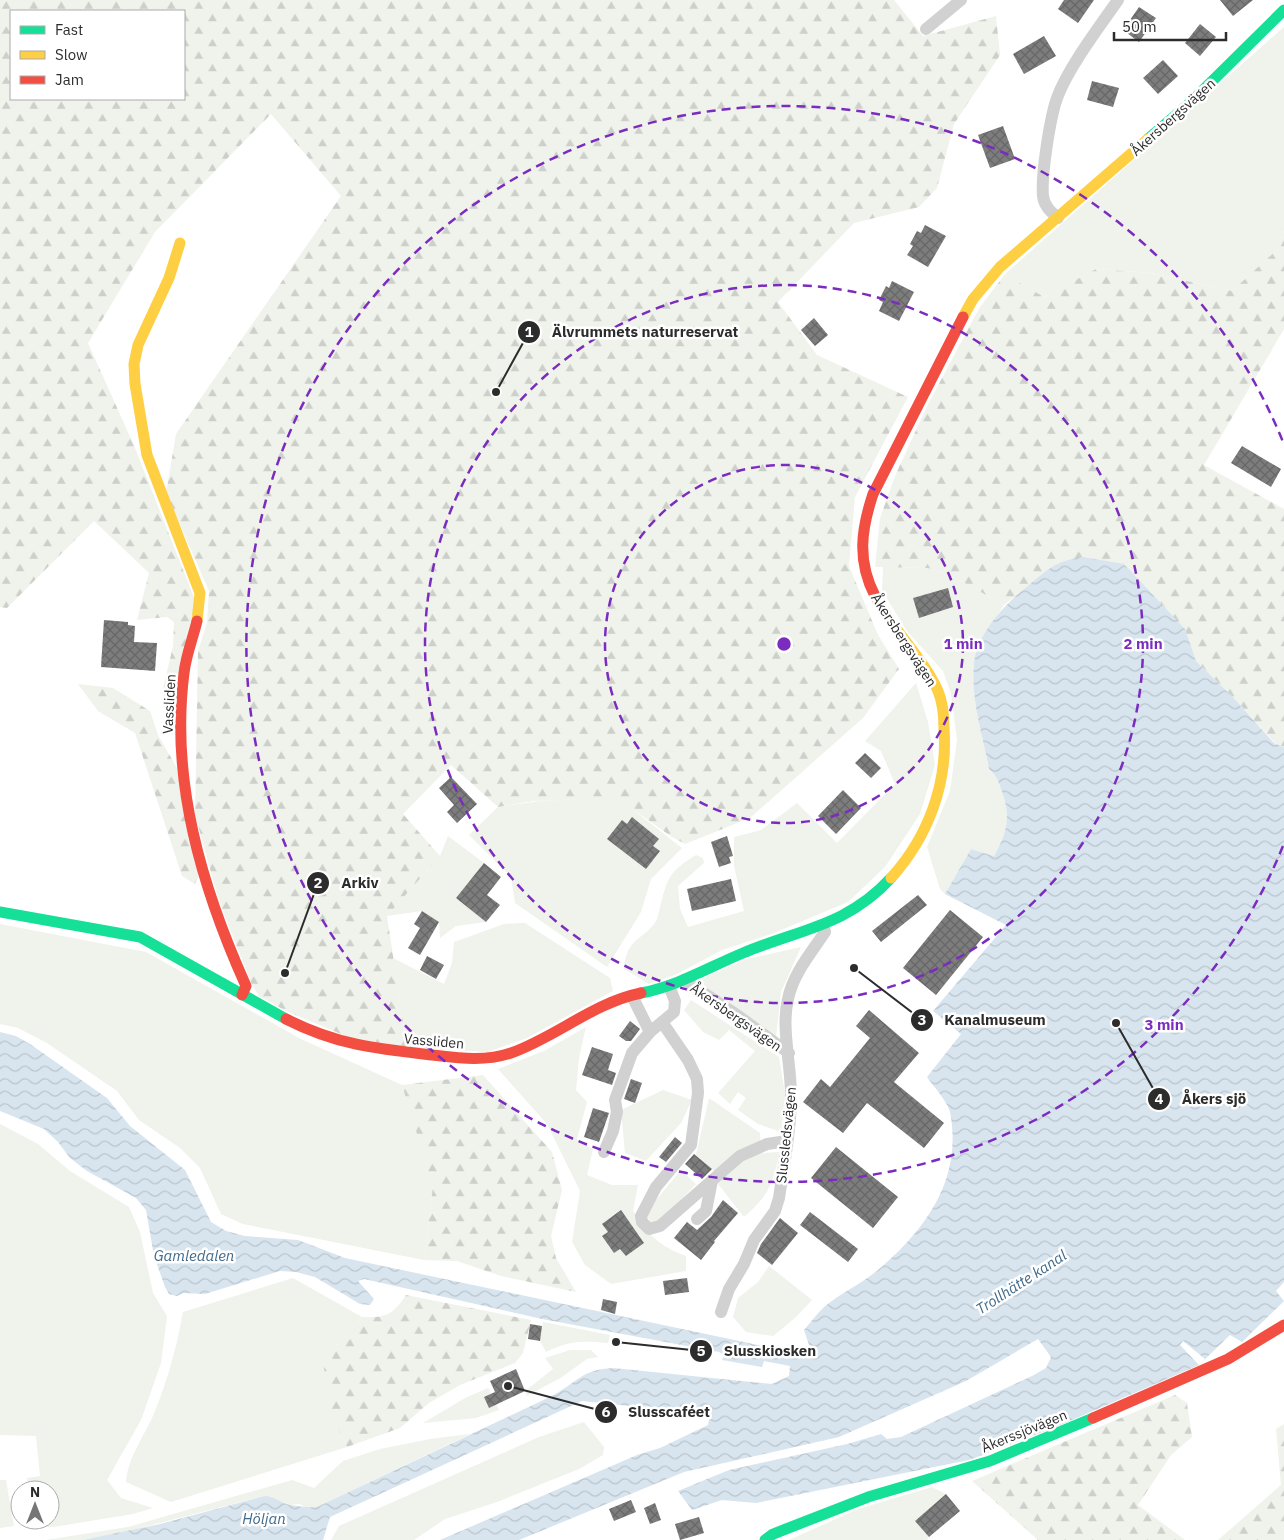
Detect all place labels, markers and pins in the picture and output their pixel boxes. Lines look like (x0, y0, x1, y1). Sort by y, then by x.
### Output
callout: Älvrummets naturreservat (516, 317, 748, 347)
centre of rings (775, 635, 793, 653)
callout: Arkiv (306, 868, 388, 898)
callout: Kanalmuseum (910, 1005, 1056, 1035)
callout: Åkers sjö (1147, 1084, 1256, 1114)
callout: Slusskiosken (689, 1336, 826, 1366)
callout: Slusscaféet (593, 1397, 720, 1427)

